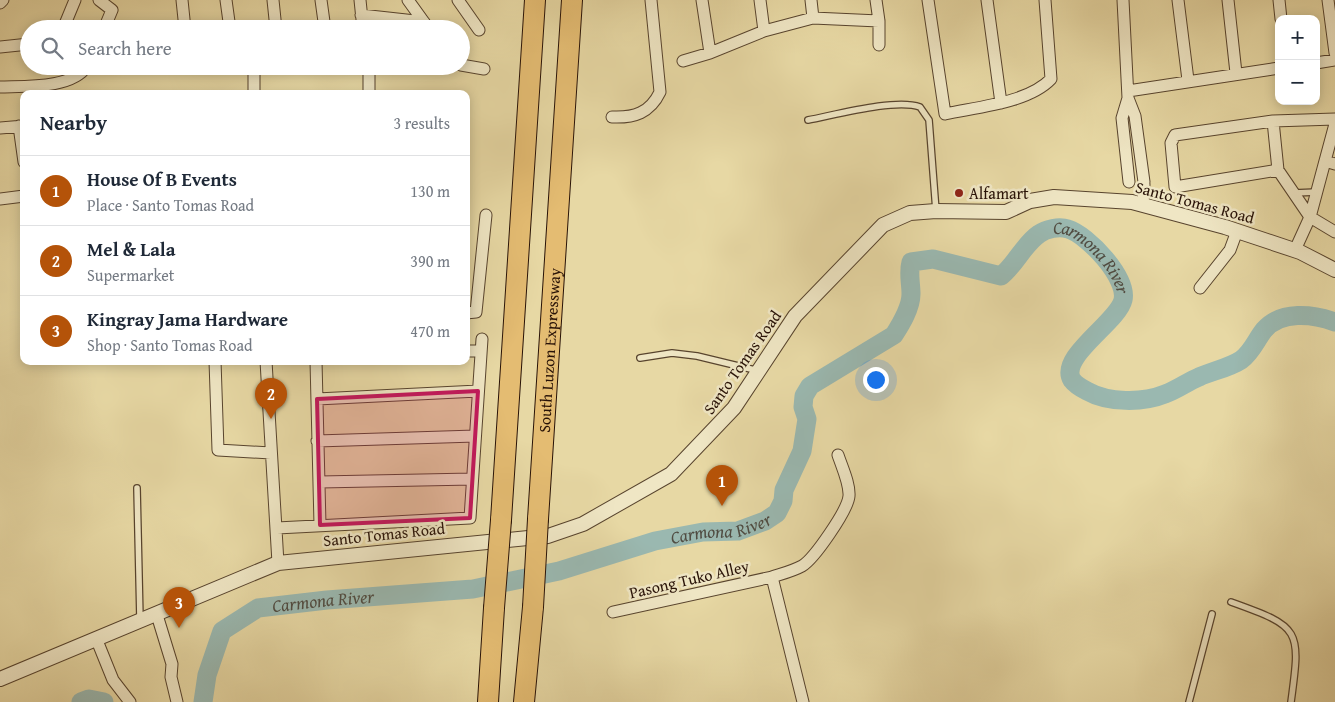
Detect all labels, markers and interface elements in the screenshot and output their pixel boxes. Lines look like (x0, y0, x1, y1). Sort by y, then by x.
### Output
map controls (1275, 15, 1320, 105)
button: + (1275, 15, 1320, 60)
search box (20, 20, 470, 75)
icon: search (38, 34, 66, 62)
text: Search here (78, 34, 172, 62)
button: − (1275, 60, 1320, 105)
text: Nearby (40, 107, 107, 138)
text: 3 results (393, 111, 450, 135)
text: House Of B Events (87, 165, 237, 193)
street label: Santo Tomas Road (1133, 175, 1258, 230)
text: 1 (52, 179, 60, 203)
text: 130 m (410, 179, 450, 203)
place label: Alfamart (969, 181, 1029, 205)
marker: Alfamart (953, 187, 965, 199)
text: Place · Santo Tomas Road (87, 193, 254, 217)
water label: Carmona River (1052, 214, 1137, 297)
text: Mel & Lala (87, 235, 176, 263)
text: 2 (52, 249, 60, 273)
text: 390 m (410, 249, 450, 273)
text: Supermarket (87, 263, 174, 287)
street label: South Luzon Expressway (532, 267, 566, 434)
text: Kingray Jama Hardware (87, 305, 288, 333)
street label: Santo Tomas Road (697, 305, 787, 419)
text: 3 (52, 319, 60, 343)
text: 470 m (410, 319, 450, 343)
text: Shop · Santo Tomas Road (87, 333, 252, 357)
your location (863, 367, 889, 393)
pin: 2 (255, 378, 287, 419)
pin: 1 (706, 465, 738, 506)
water label: Carmona River (668, 506, 778, 551)
street label: Santo Tomas Road (322, 516, 446, 552)
street label: Pasong Tuko Alley (627, 554, 751, 604)
water label: Carmona River (271, 582, 376, 619)
pin: 3 (163, 587, 195, 628)

